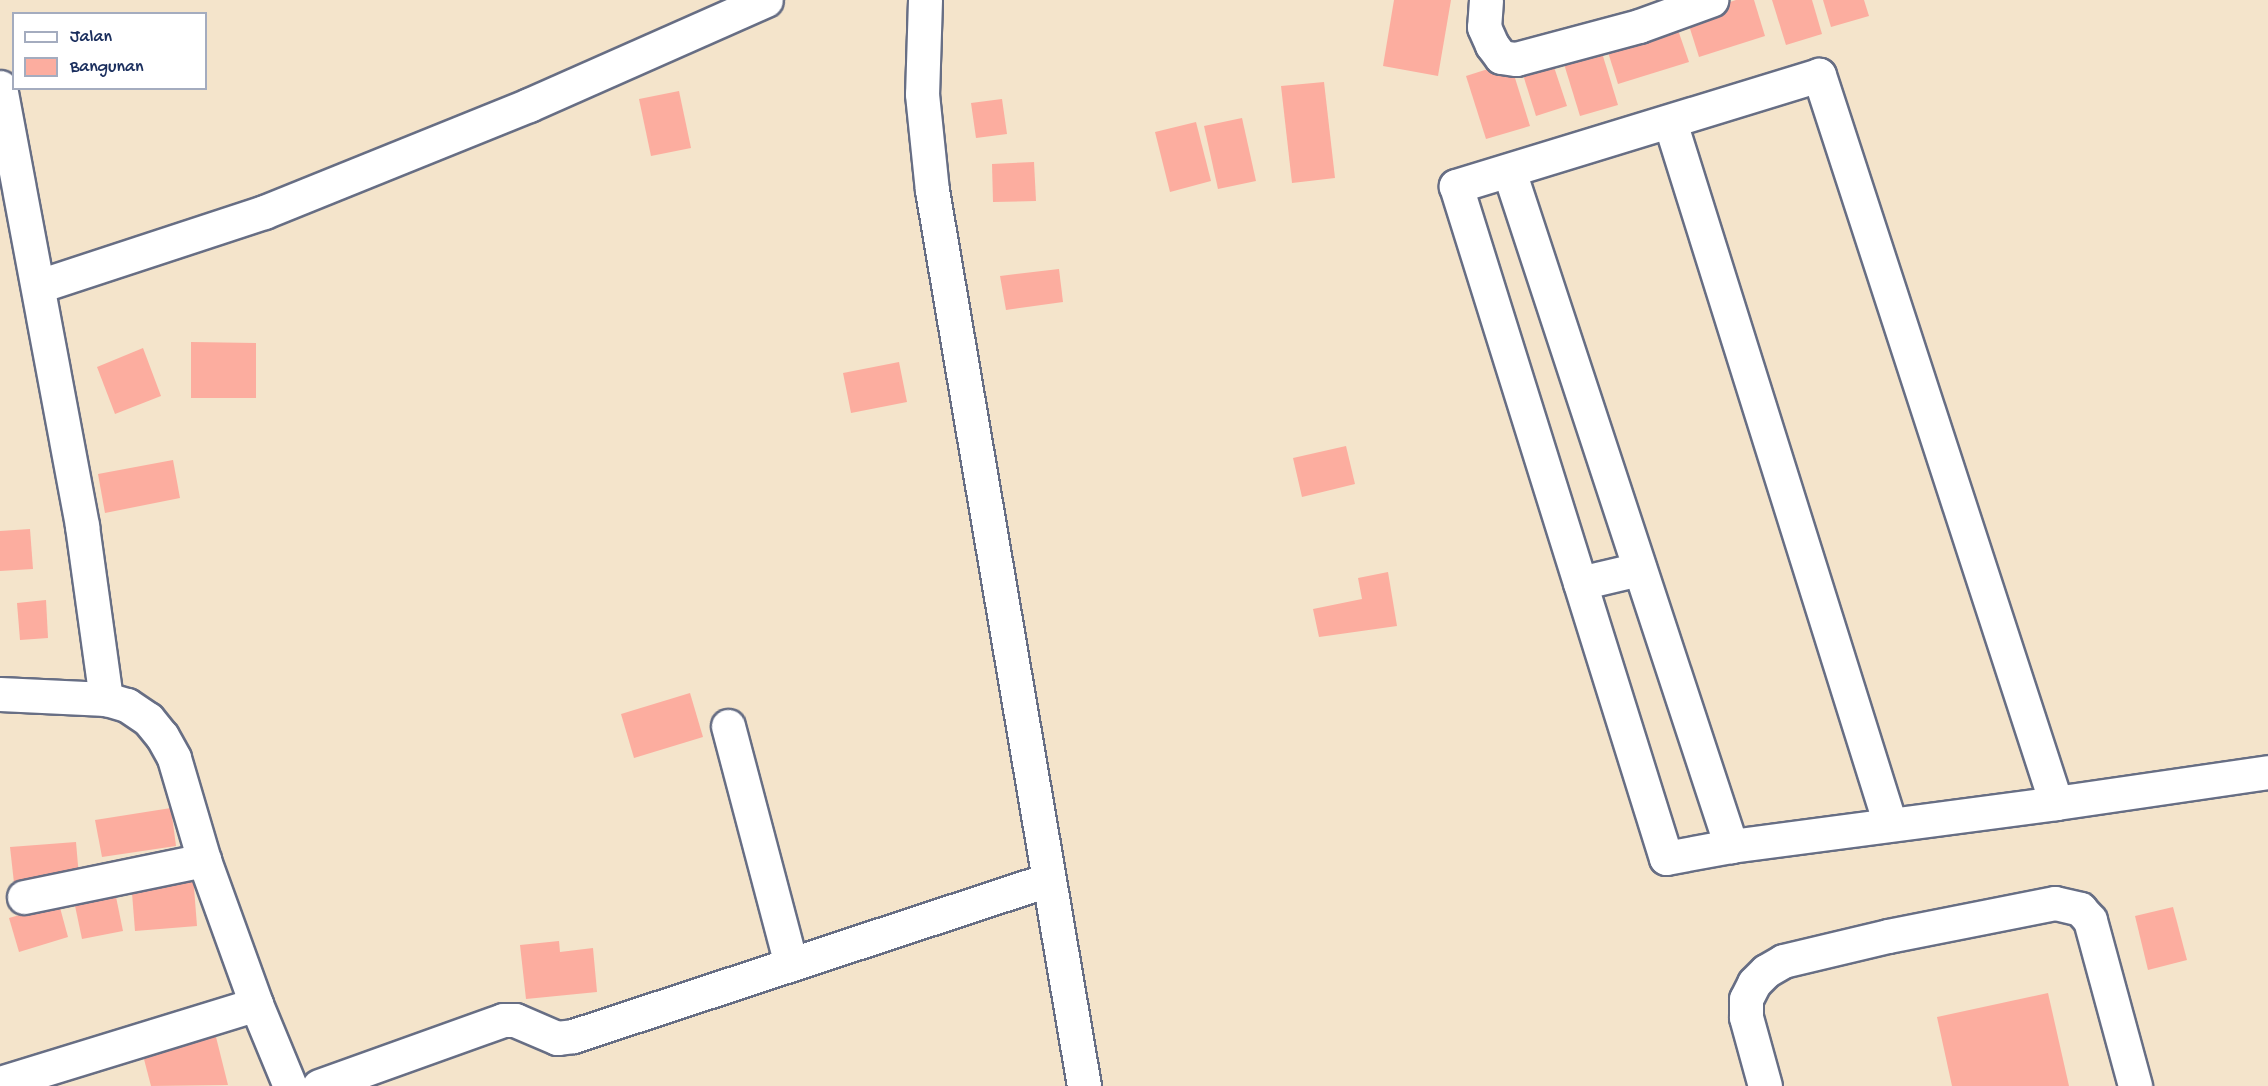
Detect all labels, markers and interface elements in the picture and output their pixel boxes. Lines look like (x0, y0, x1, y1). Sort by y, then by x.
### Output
legend (12, 12, 207, 90)
text: Jalan (70, 27, 112, 48)
text: Bangunan (70, 57, 144, 78)

